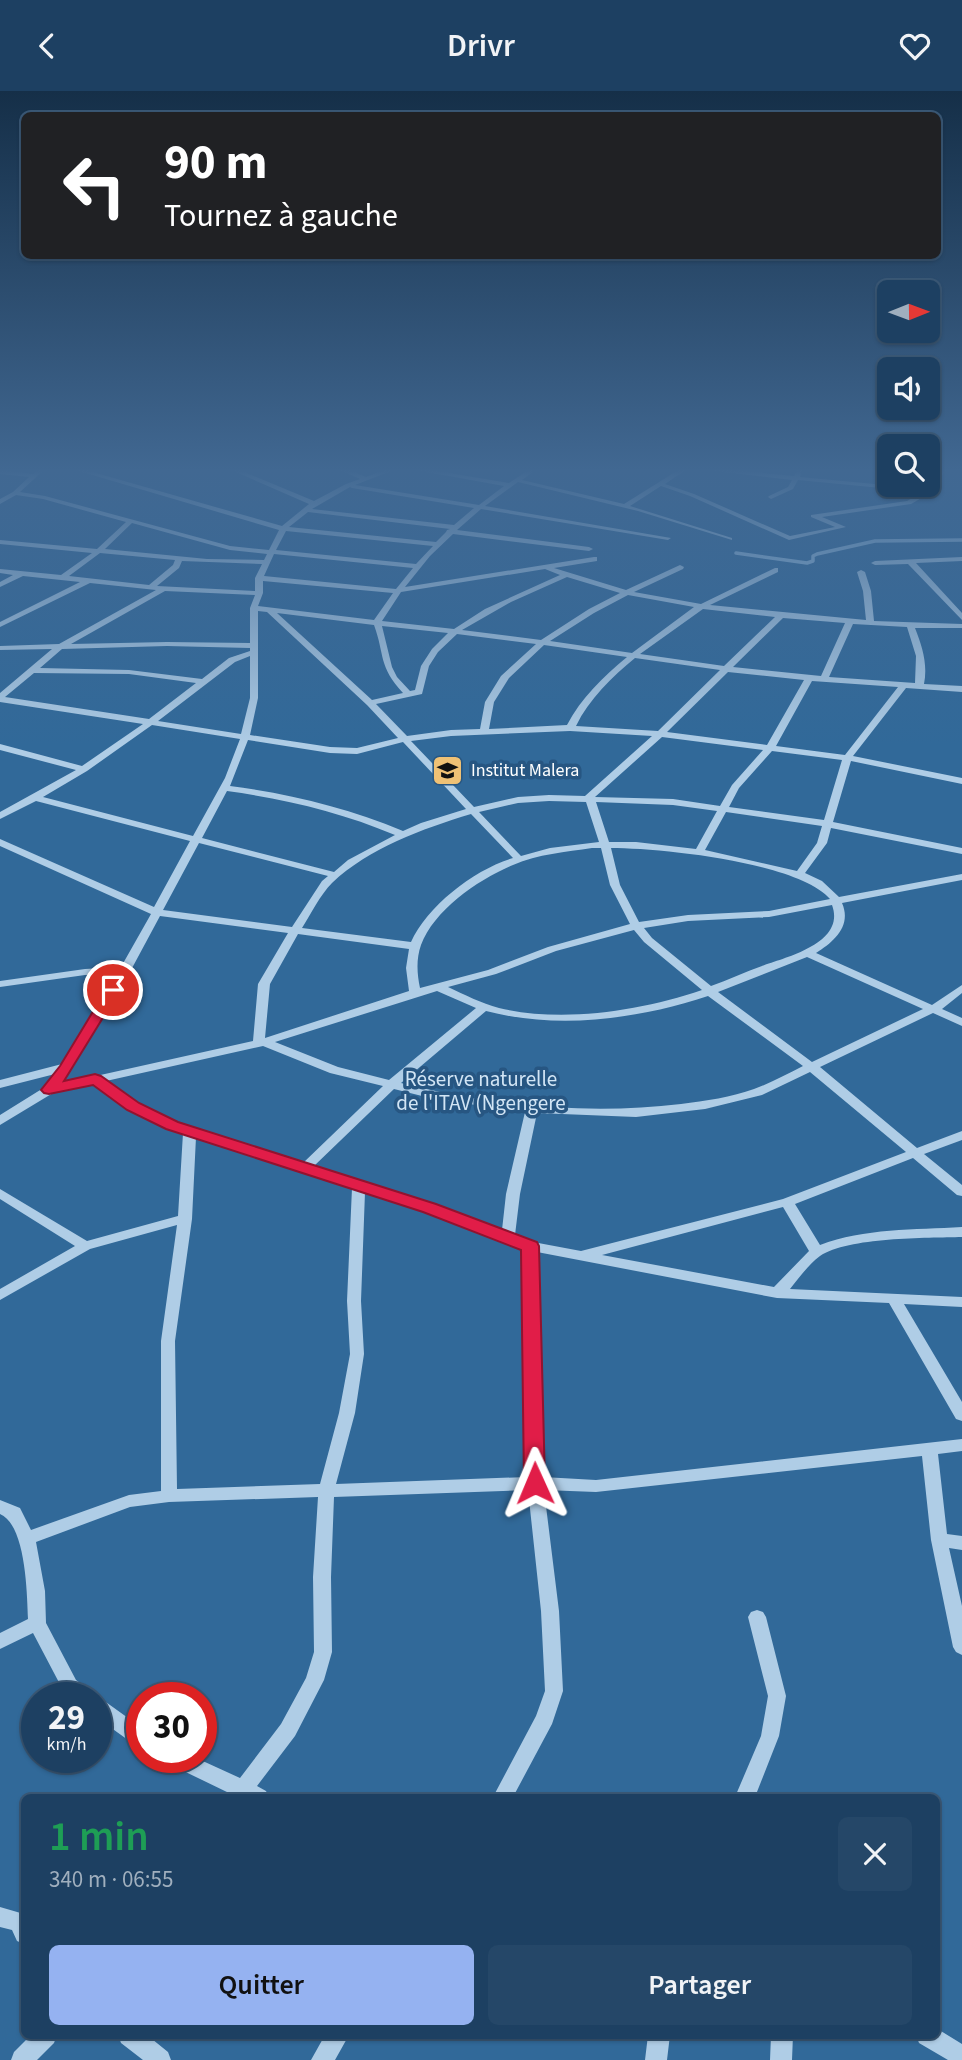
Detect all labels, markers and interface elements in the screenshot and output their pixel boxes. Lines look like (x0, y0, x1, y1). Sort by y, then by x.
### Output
text: Drivr (447, 23, 515, 69)
icon: back (28, 27, 66, 65)
icon: heart (896, 27, 934, 65)
text: 90 m (164, 128, 268, 198)
icon: left (49, 140, 140, 231)
text: Tournez à gauche (164, 193, 398, 239)
north arrow (877, 280, 940, 343)
map controls (877, 280, 940, 497)
button: sound (877, 357, 940, 420)
button: search (877, 434, 940, 497)
school or university icon: Institut Malera (431, 753, 465, 787)
place label: Institut Malera (471, 758, 579, 783)
pin (83, 960, 143, 1020)
icon: arrive (94, 971, 132, 1009)
park label: Réserve naturelle de l'ITAV (Ngengere (396, 1064, 566, 1118)
position arrow (498, 1446, 572, 1520)
speed limit sign: 30 (126, 1682, 217, 1773)
text: 29 (48, 1693, 85, 1743)
text: km/h (47, 1732, 86, 1757)
text: 1 min (49, 1807, 149, 1867)
button: close (838, 1817, 912, 1891)
text: 340 m · 06:55 (49, 1863, 173, 1896)
button: Quitter (49, 1945, 474, 2025)
button: Partager (488, 1945, 912, 2025)

